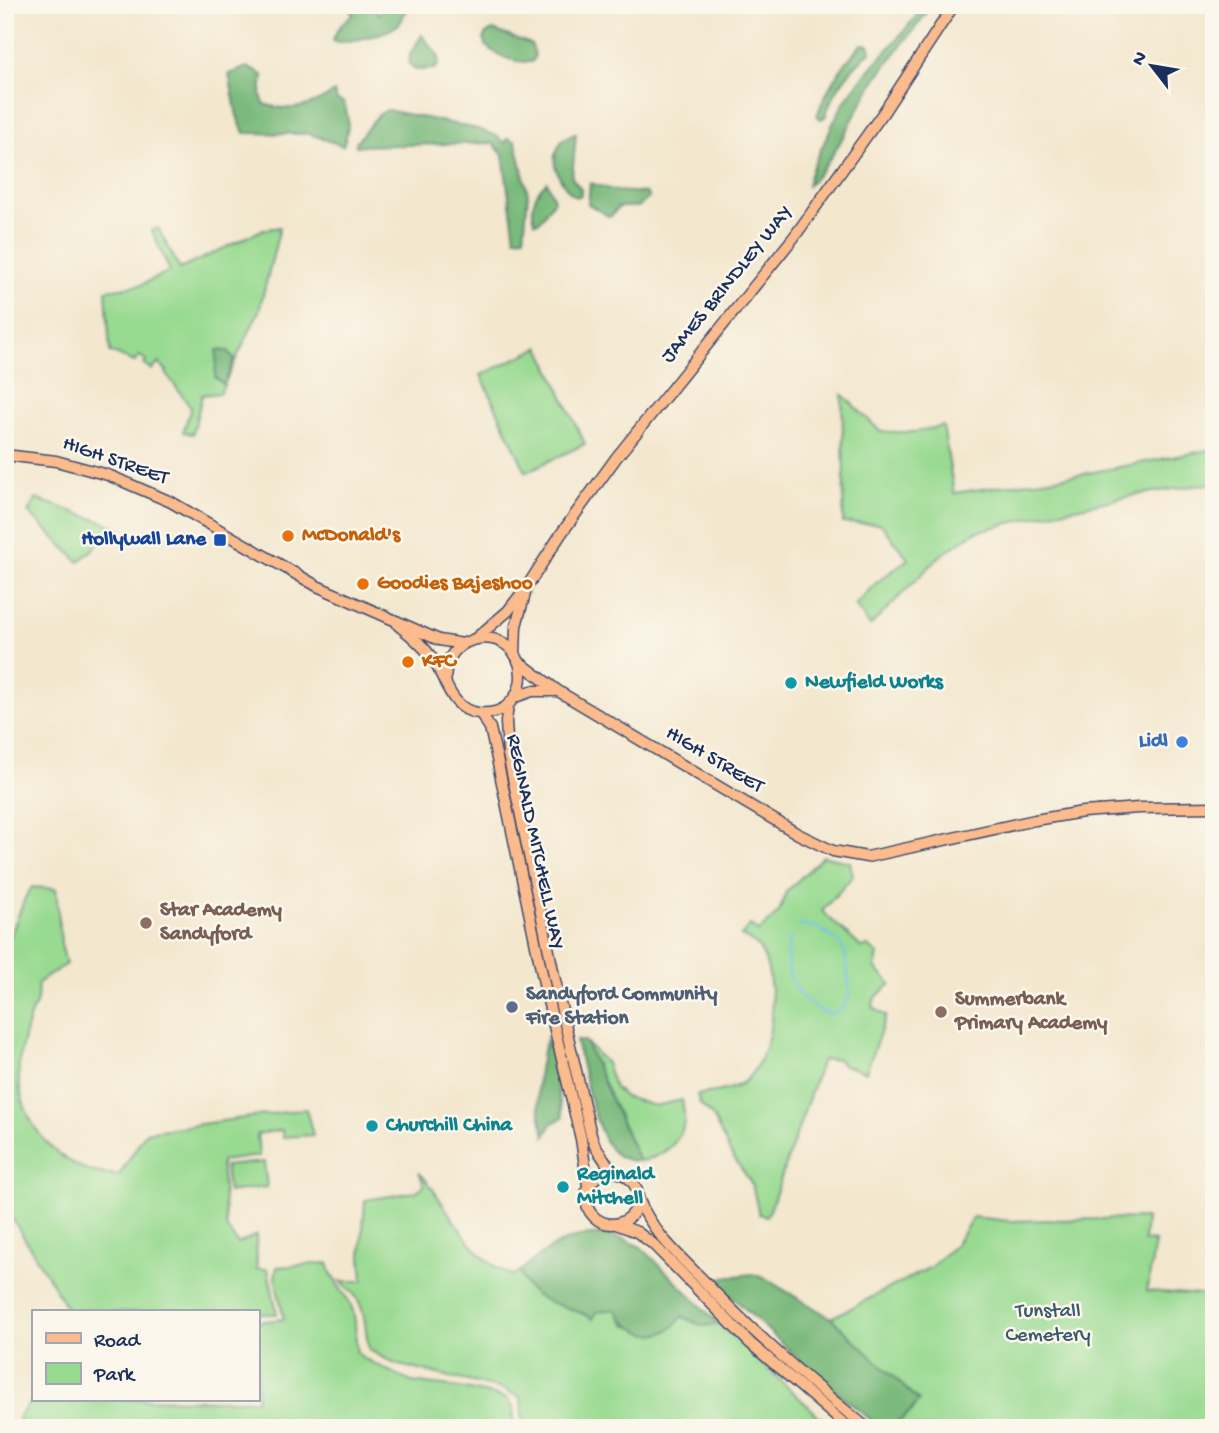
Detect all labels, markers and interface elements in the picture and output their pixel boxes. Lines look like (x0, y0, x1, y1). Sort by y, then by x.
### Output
north arrow (1118, 32, 1188, 102)
text: N (1127, 48, 1153, 70)
street label: JAMES BRINDLEY WAY (657, 201, 799, 369)
street label: HIGH STREET (59, 432, 172, 492)
place label: McDonald's (302, 524, 401, 549)
place label: Hollywall Lane (81, 528, 207, 553)
marker: McDonald's (280, 528, 296, 544)
marker: Hollywall Lane (212, 532, 228, 548)
place label: Goodies Bajeshoo (377, 572, 533, 597)
marker: Goodies Bajeshoo (355, 576, 371, 592)
place label: KFC (421, 650, 457, 675)
marker: KFC (400, 654, 416, 670)
place label: Newfield Works (805, 671, 944, 696)
marker: Newfield Works (783, 675, 799, 691)
street label: HIGH STREET (660, 722, 769, 801)
place label: Lidl (1139, 730, 1168, 755)
street label: REGINALD MITCHELL WAY (499, 732, 569, 952)
marker: Lidl (1174, 734, 1190, 750)
place label: Star Academy Sandyford (160, 899, 283, 948)
marker: Star Academy Sandyford (138, 915, 154, 931)
place label: Sandyford Community Fire Station (525, 983, 718, 1032)
place label: Summerbank Primary Academy (954, 988, 1108, 1037)
marker: Sandyford Community Fire Station (504, 999, 520, 1015)
marker: Summerbank Primary Academy (933, 1004, 949, 1020)
place label: Churchill China (385, 1114, 513, 1139)
marker: Churchill China (364, 1118, 380, 1134)
place label: Reginald Mitchell (576, 1163, 657, 1212)
marker: Reginald Mitchell (555, 1179, 571, 1195)
park label: Tunstall Cemetery (1005, 1300, 1091, 1349)
legend (32, 1310, 259, 1402)
text: Road (94, 1330, 142, 1355)
text: Park (93, 1364, 137, 1389)

